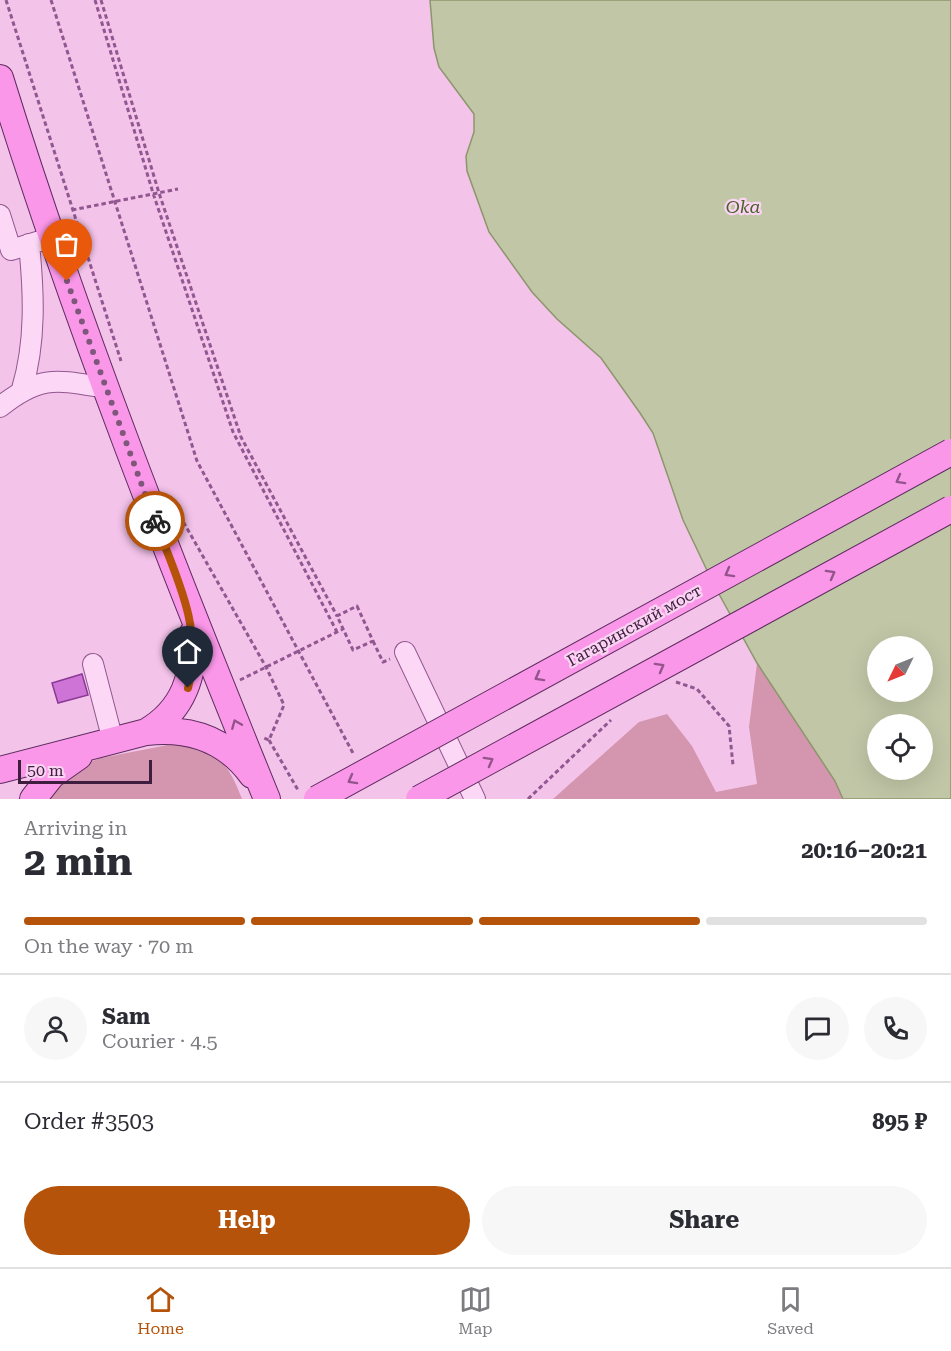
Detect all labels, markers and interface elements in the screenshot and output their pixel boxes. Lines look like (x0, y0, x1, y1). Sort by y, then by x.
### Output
water label: Oka (726, 196, 760, 217)
pin (41, 219, 92, 281)
icon: bag (50, 228, 83, 261)
one-way arrow (895, 473, 906, 484)
courier (125, 491, 185, 551)
icon: bike (139, 505, 172, 538)
one-way arrow (724, 566, 735, 577)
one-way arrow (825, 570, 835, 581)
street label: Гагаринский мост (564, 581, 705, 670)
pin (162, 626, 213, 688)
icon: home (171, 635, 204, 668)
north arrow (867, 636, 933, 702)
map controls (867, 636, 933, 780)
one-way arrow (654, 663, 664, 674)
one-way arrow (535, 670, 545, 681)
button: locate (867, 714, 933, 780)
one-way arrow (231, 720, 243, 731)
one-way arrow (482, 756, 493, 768)
scale bar (18, 757, 152, 784)
text: 50 m (27, 761, 64, 780)
one-way arrow (348, 772, 358, 784)
text: Arriving in (24, 816, 127, 840)
text: 20:16–20:21 (801, 838, 927, 863)
text: 2 min (24, 839, 132, 885)
text: On the way · 70 m (24, 934, 194, 958)
button: person (24, 997, 87, 1060)
button: chat (786, 997, 849, 1060)
button: phone (864, 997, 927, 1060)
text: Sam (102, 1004, 150, 1029)
text: Courier · 4.5 (102, 1029, 218, 1053)
text: Order #3503 (24, 1109, 154, 1134)
text: 895 ₽ (872, 1109, 927, 1134)
button: Help (24, 1186, 470, 1255)
button: Share (482, 1186, 927, 1255)
tab: Home (137, 1283, 184, 1338)
tab: Map (458, 1283, 493, 1338)
tab: Saved (767, 1283, 814, 1338)

